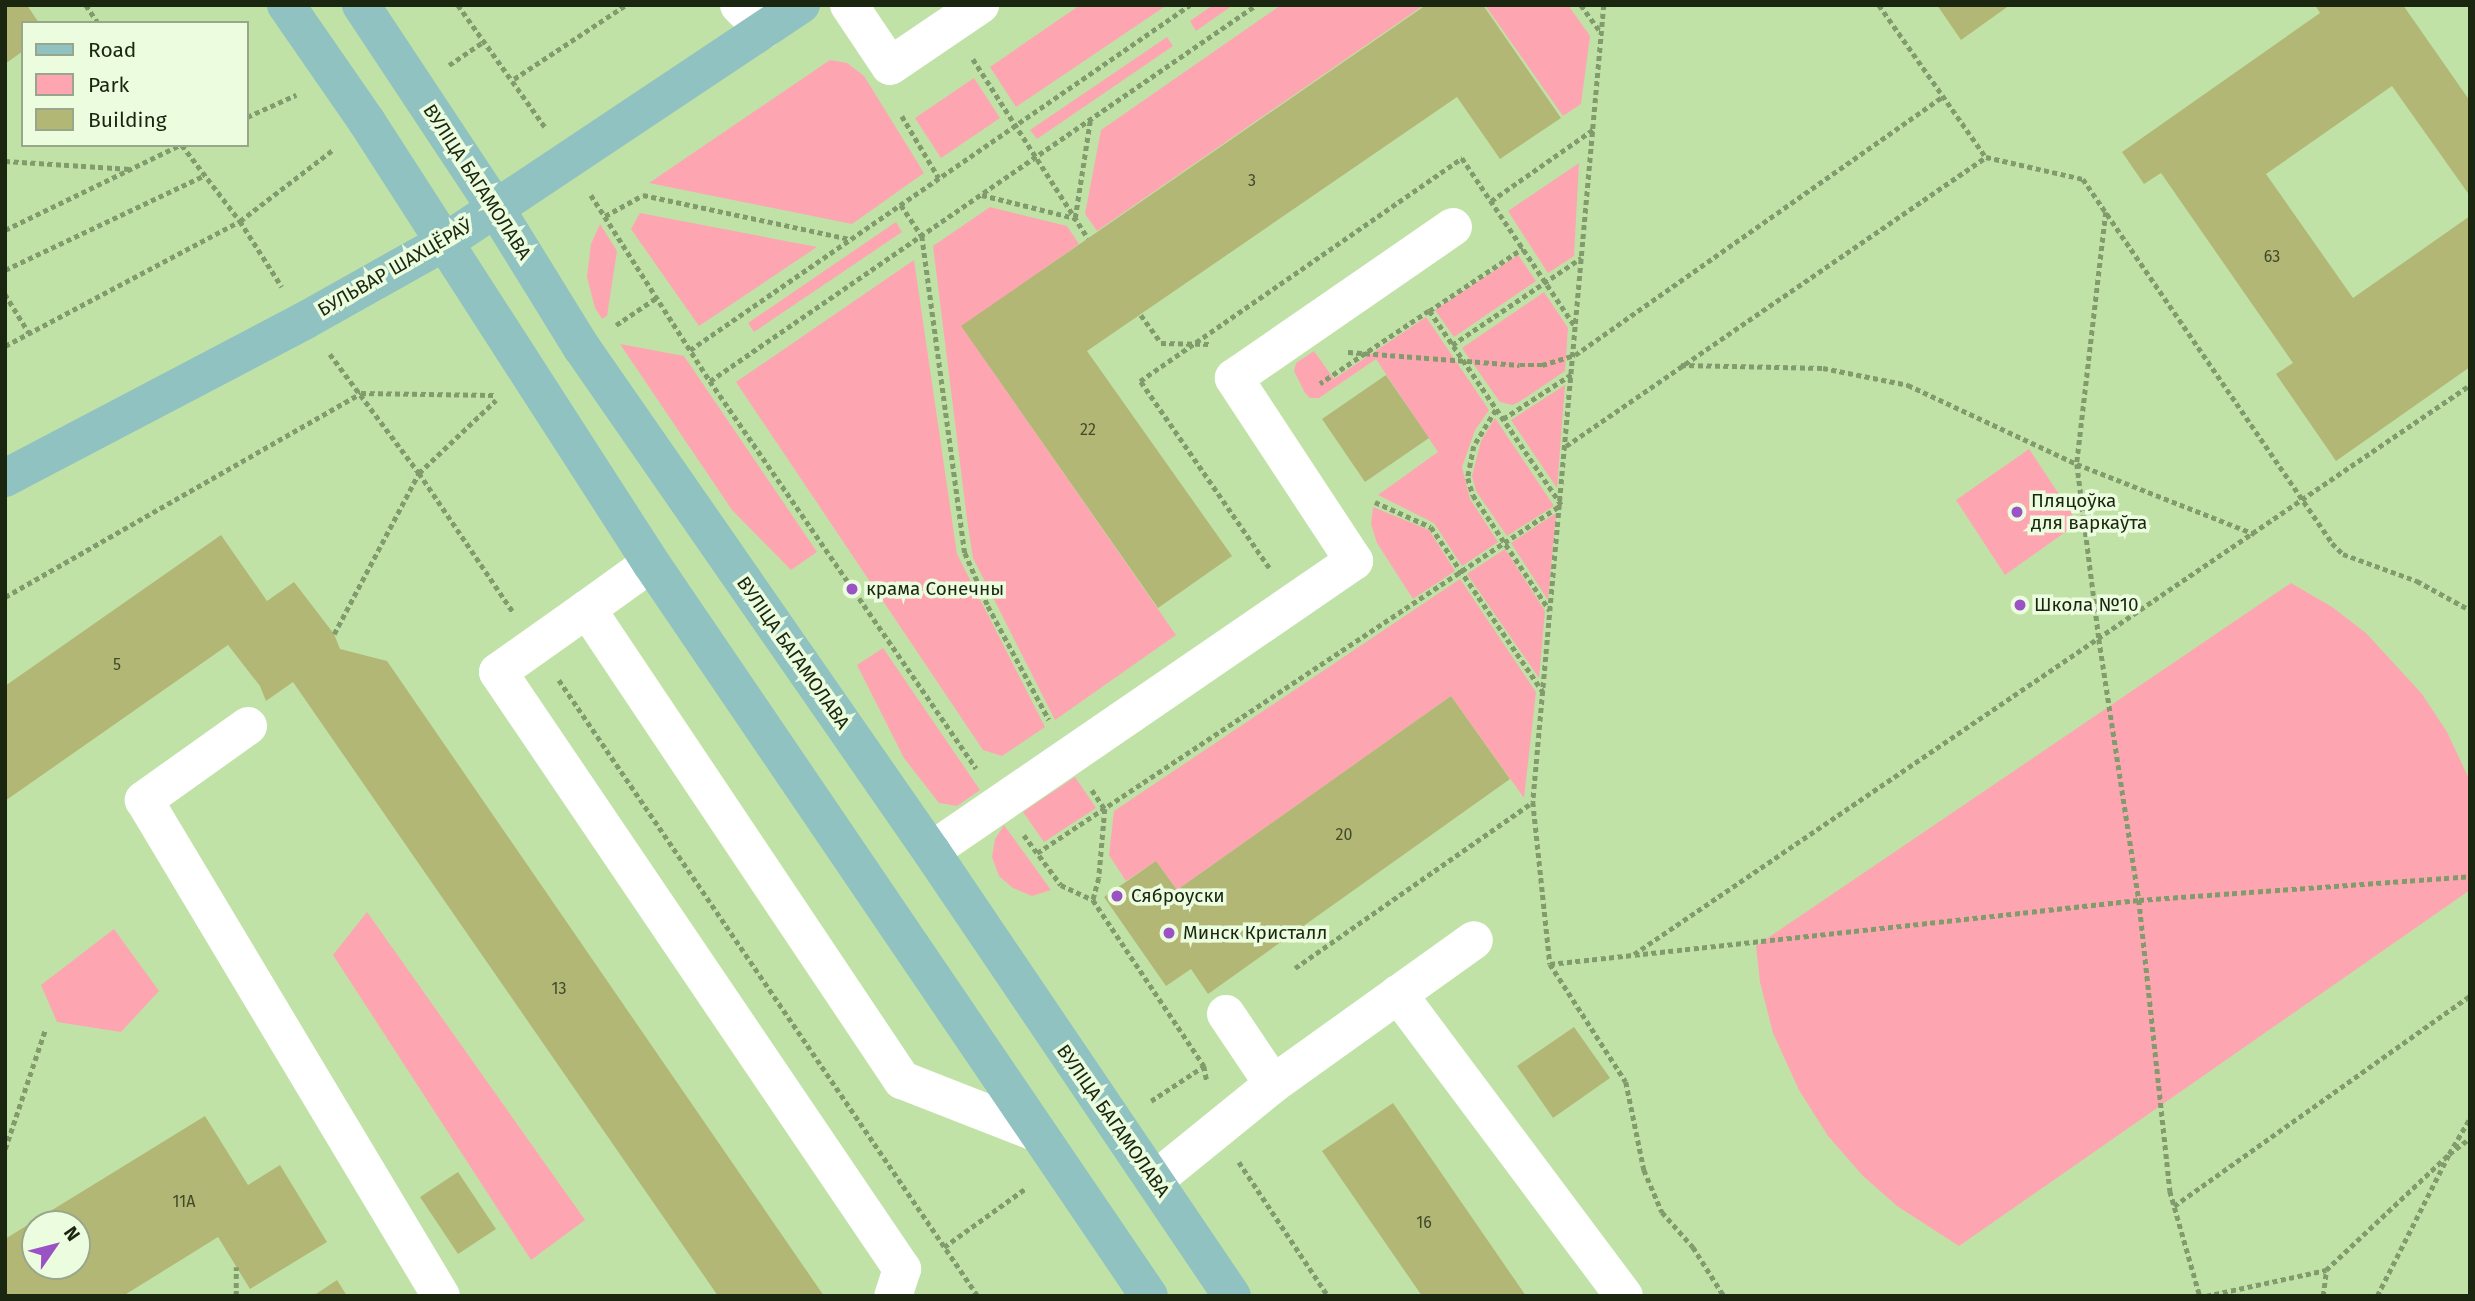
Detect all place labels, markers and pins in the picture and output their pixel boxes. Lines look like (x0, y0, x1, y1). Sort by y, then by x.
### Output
place label: Пляцоўка для варкаўта (2031, 490, 2147, 534)
marker: Пляцоўка для варкаўта (2009, 504, 2025, 520)
place label: крама Сонечны (866, 578, 1004, 600)
marker: крама Сонечны (844, 581, 860, 597)
place label: Школа №10 (2034, 594, 2139, 616)
marker: Школа №10 (2012, 597, 2028, 613)
place label: Сяброуски (1131, 885, 1225, 907)
marker: Сяброуски (1109, 888, 1125, 904)
place label: Минск Кристалл (1183, 922, 1327, 944)
marker: Минск Кристалл (1161, 925, 1177, 941)

